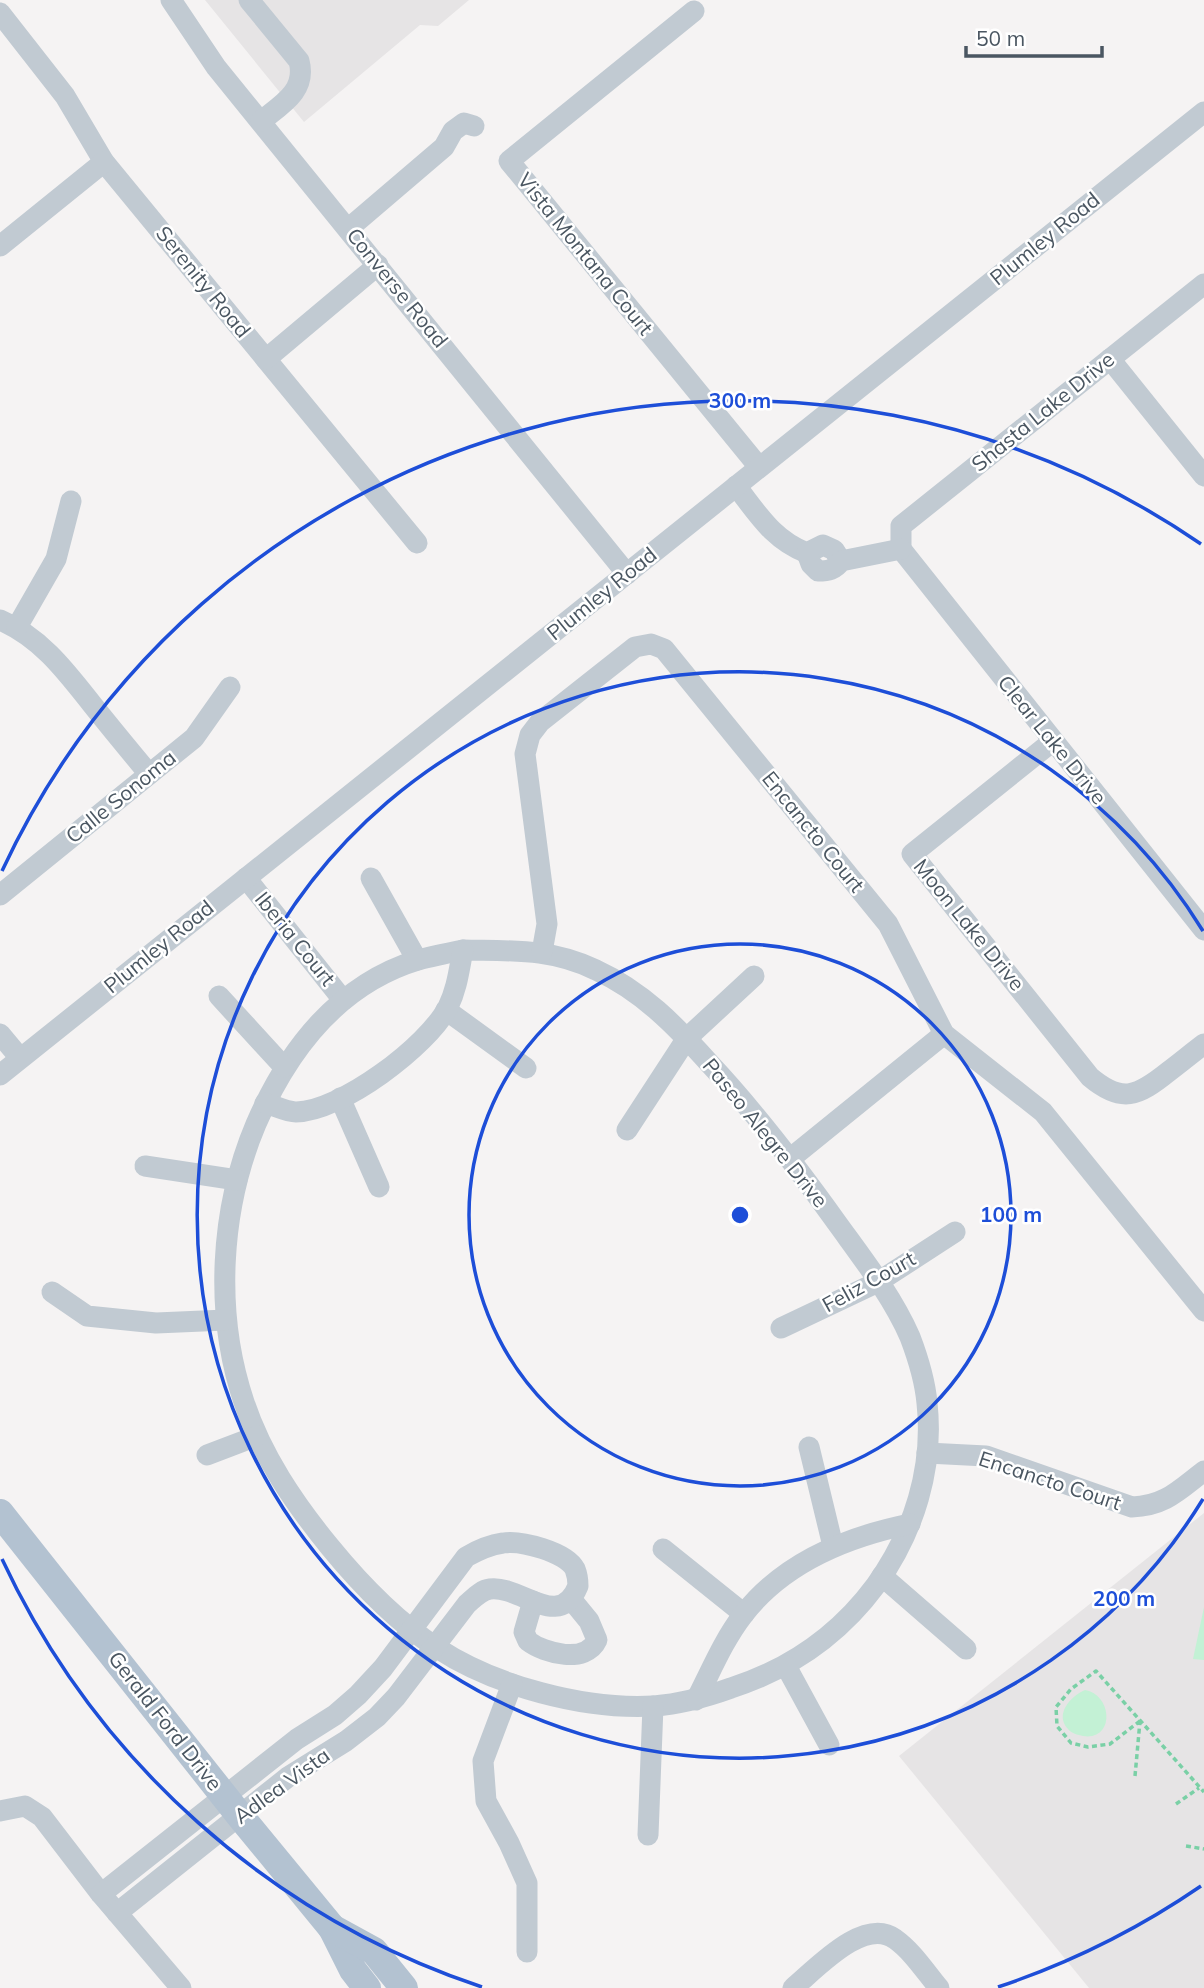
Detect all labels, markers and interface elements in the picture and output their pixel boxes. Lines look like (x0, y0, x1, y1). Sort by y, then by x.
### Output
scale bar (966, 14, 1102, 58)
text: 50 m (976, 25, 1025, 51)
street label: Vista Montana Court (512, 167, 659, 340)
street label: Plumley Road (984, 186, 1104, 290)
street label: Serenity Road (151, 220, 257, 343)
street label: Converse Road (342, 222, 454, 353)
street label: Shasta Lake Drive (966, 346, 1119, 477)
text: 300 m (709, 387, 771, 413)
street label: Plumley Road (541, 541, 661, 645)
street label: Clear Lake Drive (993, 670, 1113, 809)
street label: Calle Sonoma (60, 744, 181, 848)
street label: Encancto Court (757, 766, 871, 897)
street label: Moon Lake Drive (909, 853, 1031, 996)
street label: Iberia Court (250, 886, 342, 991)
street label: Plumley Road (98, 894, 218, 998)
street label: Paseo Alegre Drive (698, 1052, 834, 1212)
text: 100 m (980, 1201, 1042, 1227)
centre of rings (728, 1203, 752, 1227)
street label: Feliz Court (817, 1245, 920, 1317)
street label: Encancto Court (976, 1445, 1125, 1515)
text: 200 m (1093, 1585, 1155, 1611)
street label: Gerald Ford Drive (103, 1646, 228, 1795)
street label: Adlea Vista (228, 1742, 335, 1829)

